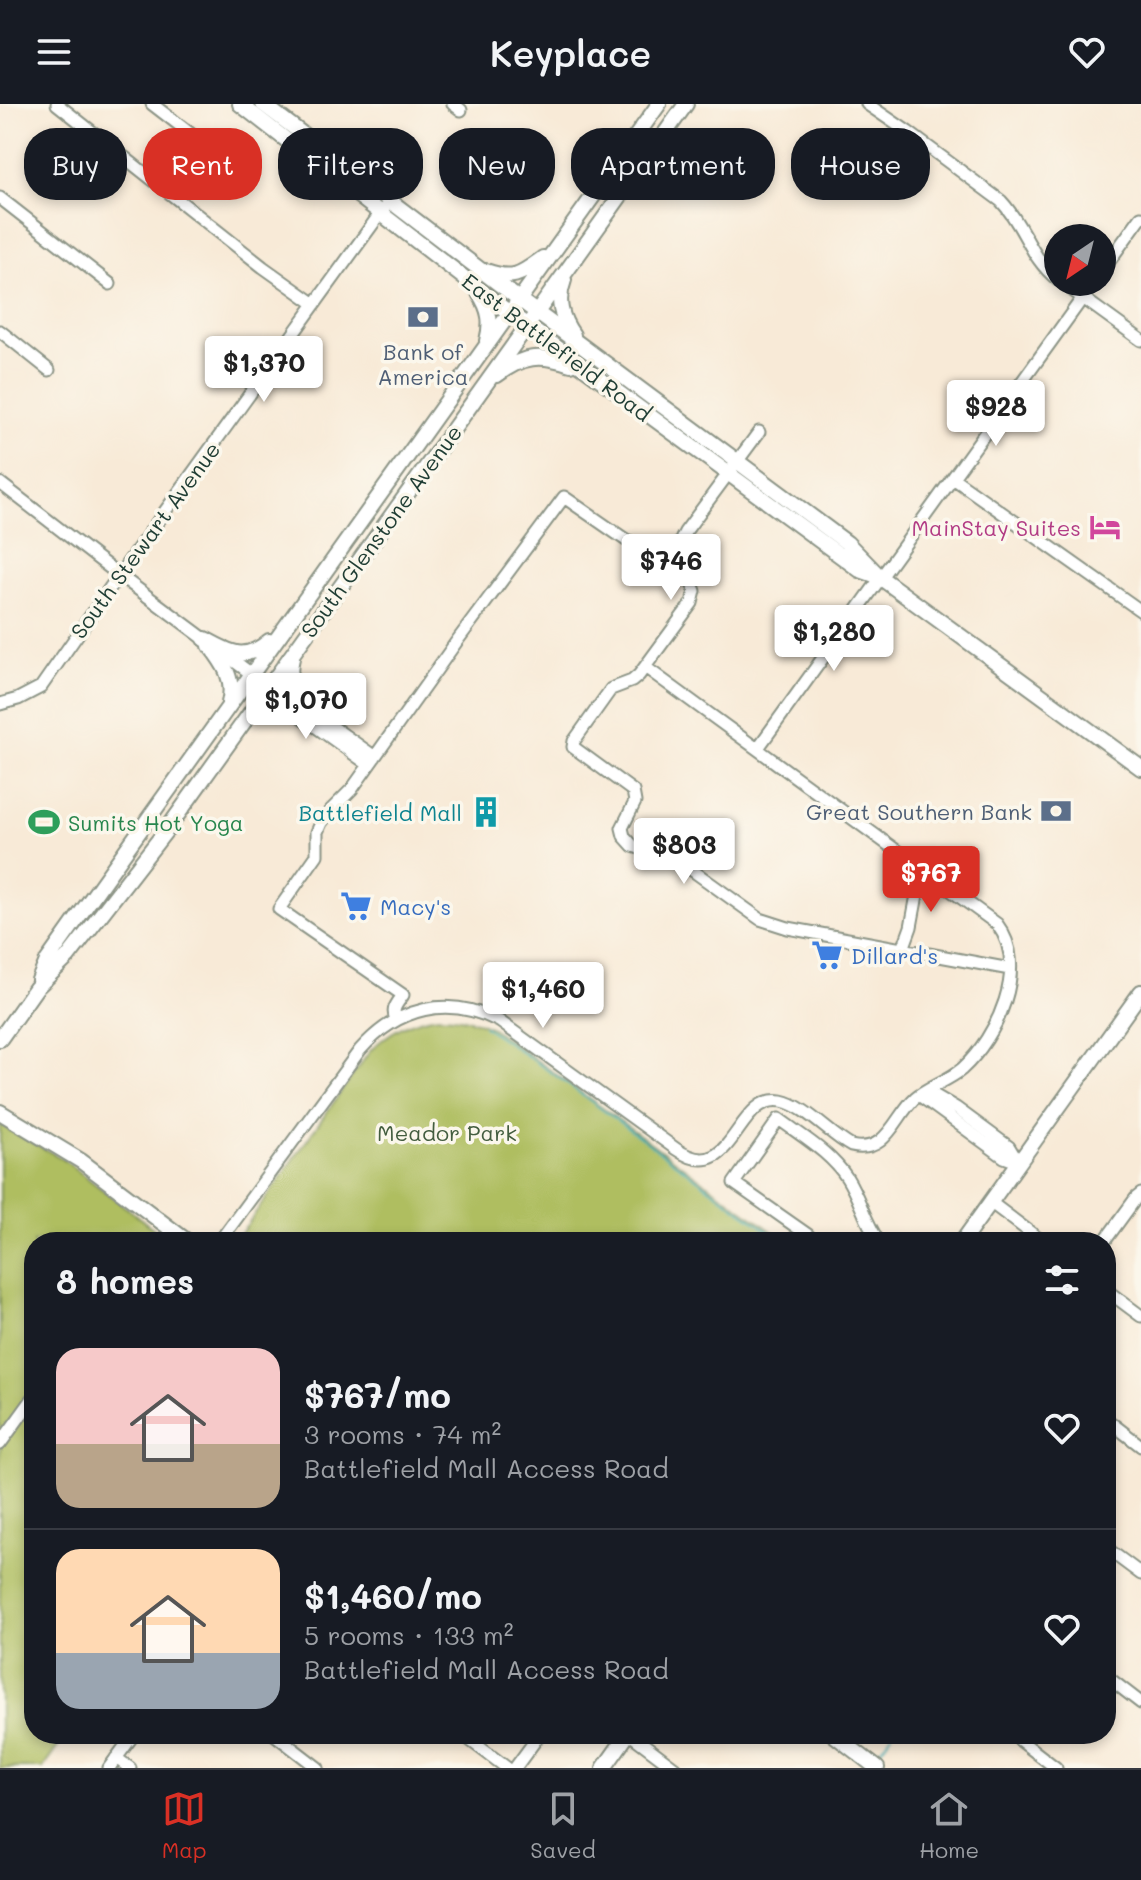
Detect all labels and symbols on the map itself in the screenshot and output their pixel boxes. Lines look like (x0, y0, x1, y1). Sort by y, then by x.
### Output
north arrow (1044, 224, 1116, 296)
street label: East Battlefield Road (456, 266, 658, 428)
bank icon: Bank of America (406, 300, 440, 334)
pin: $1,370 (199, 336, 329, 404)
place label: Bank of America (378, 337, 468, 391)
pin: $928 (949, 380, 1043, 448)
street label: South Glenstone Avenue (294, 419, 468, 643)
street label: South Stewart Avenue (64, 436, 226, 644)
hotel icon: MainStay Suites (1088, 510, 1122, 544)
place label: MainStay Suites (911, 513, 1081, 542)
pin: $746 (624, 534, 718, 602)
pin: $1,280 (769, 605, 899, 673)
pin: $1,070 (241, 673, 371, 741)
bank icon: Great Southern Bank (1039, 794, 1073, 828)
building icon: Battlefield Mall (469, 795, 503, 829)
place label: Great Southern Bank (806, 797, 1032, 826)
place label: Battlefield Mall (298, 798, 462, 827)
sports icon: Sumits Hot Yoga (27, 805, 61, 839)
place label: Sumits Hot Yoga (68, 808, 243, 837)
pin: $803 (637, 818, 731, 886)
pin: $767 (884, 846, 978, 914)
supermarket icon: Macy's (339, 889, 373, 923)
place label: Macy's (380, 892, 451, 921)
supermarket icon: Dillard's (810, 938, 844, 972)
place label: Dillard's (851, 941, 938, 970)
pin: $1,460 (478, 962, 608, 1030)
park label: Meador Park (377, 1118, 517, 1147)

